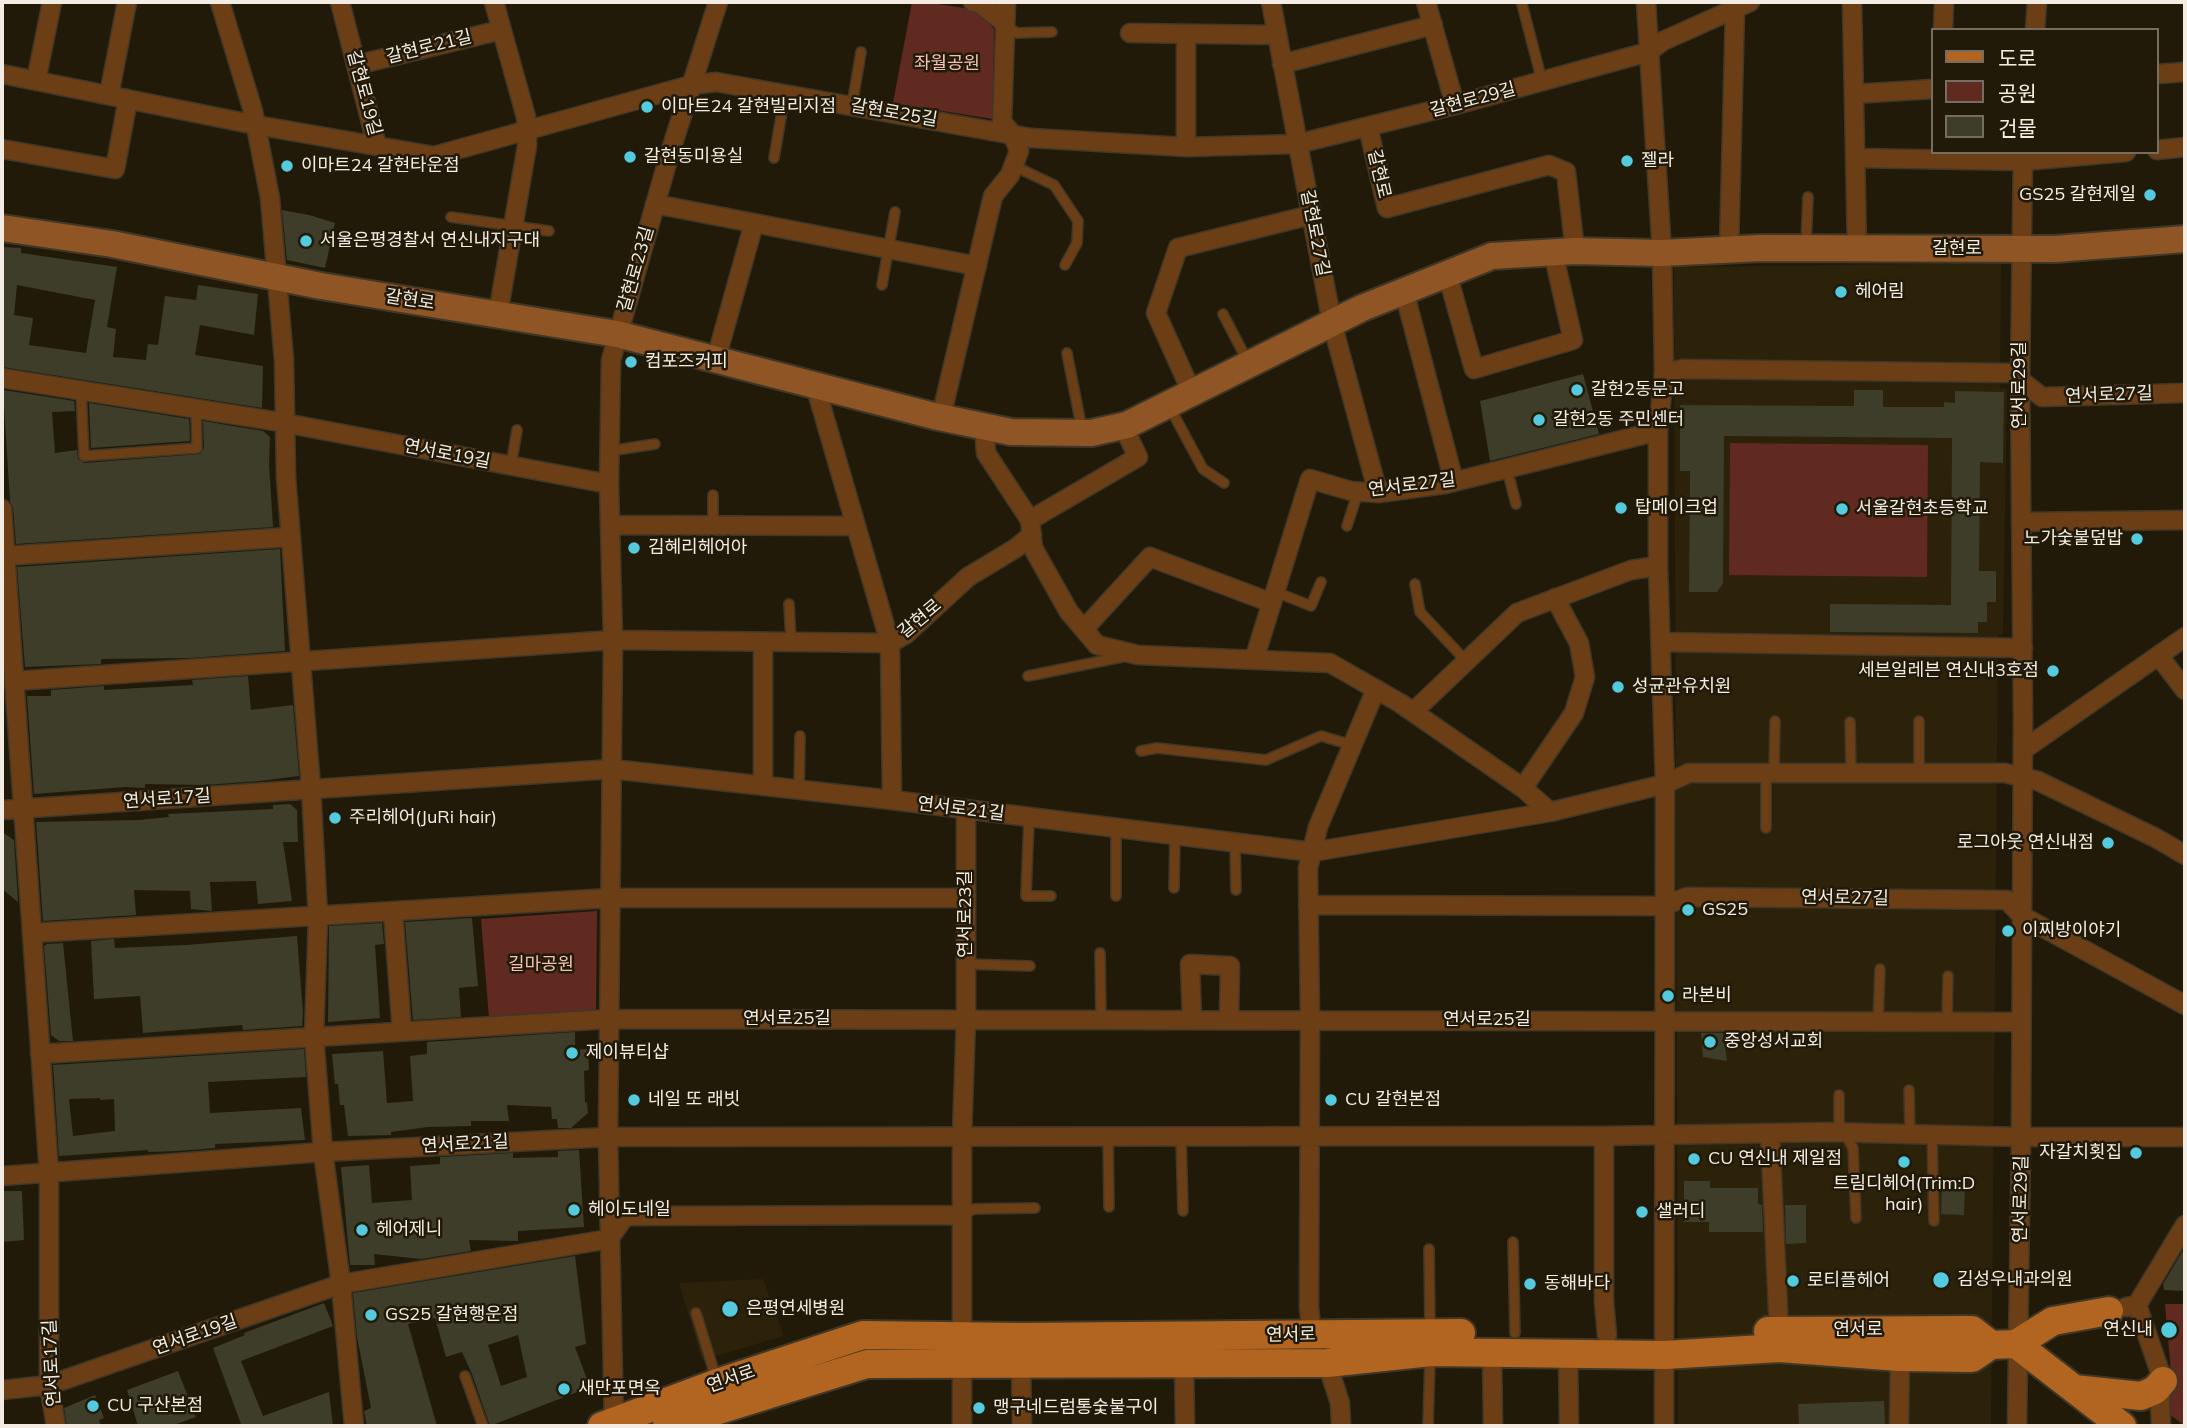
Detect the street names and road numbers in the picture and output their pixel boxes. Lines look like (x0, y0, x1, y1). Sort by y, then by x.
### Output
street label: 갈현로21길 (384, 26, 474, 68)
street label: 갈현로19길 (342, 48, 386, 138)
street label: 갈현로29길 (1428, 78, 1518, 122)
street label: 갈현로25길 (849, 95, 939, 131)
street label: 갈현로 (1363, 147, 1395, 201)
street label: 갈현로27길 (1296, 188, 1334, 278)
street label: 갈현로23길 (614, 224, 658, 314)
street label: 갈현로 (1932, 238, 1982, 260)
street label: 갈현로 (384, 285, 436, 315)
street label: 연서로29길 (2009, 341, 2031, 429)
street label: 연서로27길 (2065, 383, 2153, 407)
street label: 연서로19길 (402, 435, 492, 473)
street label: 연서로27길 (1367, 469, 1457, 501)
street label: 갈현로 (894, 595, 946, 643)
street label: 연서로17길 (122, 785, 212, 813)
street label: 연서로21길 (916, 793, 1006, 825)
street label: 연서로23길 (955, 870, 977, 958)
street label: 연서로27길 (1801, 886, 1889, 910)
street label: 연서로25길 (743, 1008, 831, 1030)
street label: 연서로25길 (1443, 1009, 1531, 1031)
street label: 연서로21길 (421, 1131, 509, 1157)
street label: 연서로29길 (2009, 1155, 2033, 1243)
street label: 연서로19길 (150, 1310, 240, 1360)
street label: 연서로17길 (39, 1319, 65, 1407)
street label: 연서로 (1833, 1319, 1883, 1341)
street label: 연서로 (1266, 1324, 1316, 1346)
street label: 연서로 (704, 1361, 758, 1397)

